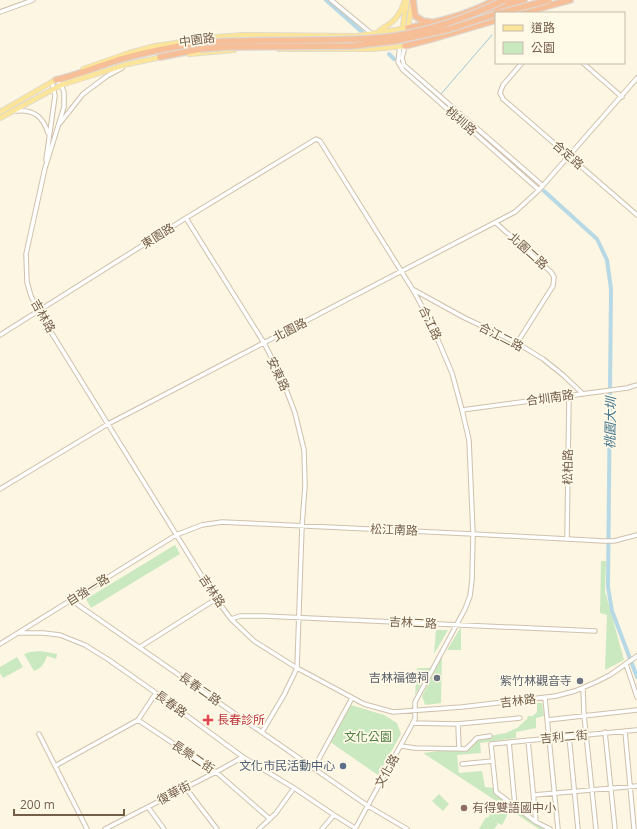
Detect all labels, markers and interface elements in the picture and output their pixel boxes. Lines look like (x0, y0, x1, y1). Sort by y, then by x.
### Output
legend (495, 12, 625, 64)
text: 道路 (531, 19, 555, 36)
street label: 中園路 (178, 29, 216, 50)
text: 公園 (531, 39, 555, 56)
street label: 桃圳路 (442, 102, 480, 139)
street label: 合定路 (549, 136, 587, 173)
street label: 東園路 (138, 219, 178, 252)
street label: 北園二路 (505, 228, 552, 273)
street label: 吉林路 (27, 296, 60, 336)
street label: 合江路 (415, 303, 446, 343)
street label: 北園路 (270, 314, 310, 345)
street label: 合江二路 (476, 318, 526, 355)
street label: 安東路 (263, 354, 294, 394)
street label: 合圳南路 (525, 386, 575, 409)
water label: 桃園大圳 (601, 395, 619, 449)
street label: 松柏路 (559, 449, 576, 485)
street label: 松江南路 (370, 520, 418, 539)
street label: 自強一路 (63, 570, 113, 610)
street label: 吉林路 (195, 571, 230, 610)
street label: 吉林二路 (389, 613, 437, 632)
street label: 長春二路 (176, 668, 225, 709)
place label: 吉林福德祠 (369, 669, 429, 686)
place label: 紫竹林觀音寺 (500, 672, 572, 689)
marker: 吉林福德祠 (432, 673, 442, 683)
marker: 紫竹林觀音寺 (575, 676, 585, 686)
street label: 長春路 (152, 686, 191, 721)
street label: 吉林路 (499, 690, 537, 711)
place label: 長春診所 (217, 711, 265, 728)
marker: 長春診所 (202, 714, 214, 726)
street label: 吉利二街 (539, 726, 589, 747)
park label: 文化公園 (344, 728, 392, 745)
street label: 長樂二街 (169, 736, 218, 777)
street label: 文化路 (370, 751, 403, 791)
place label: 文化市民活動中心 (239, 757, 335, 774)
marker: 文化市民活動中心 (338, 761, 348, 771)
street label: 復華街 (154, 777, 194, 809)
scale bar (14, 791, 124, 817)
text: 200 m (20, 796, 55, 813)
place label: 有得雙語國中小 (472, 799, 556, 816)
marker: 有得雙語國中小 (459, 803, 469, 813)

